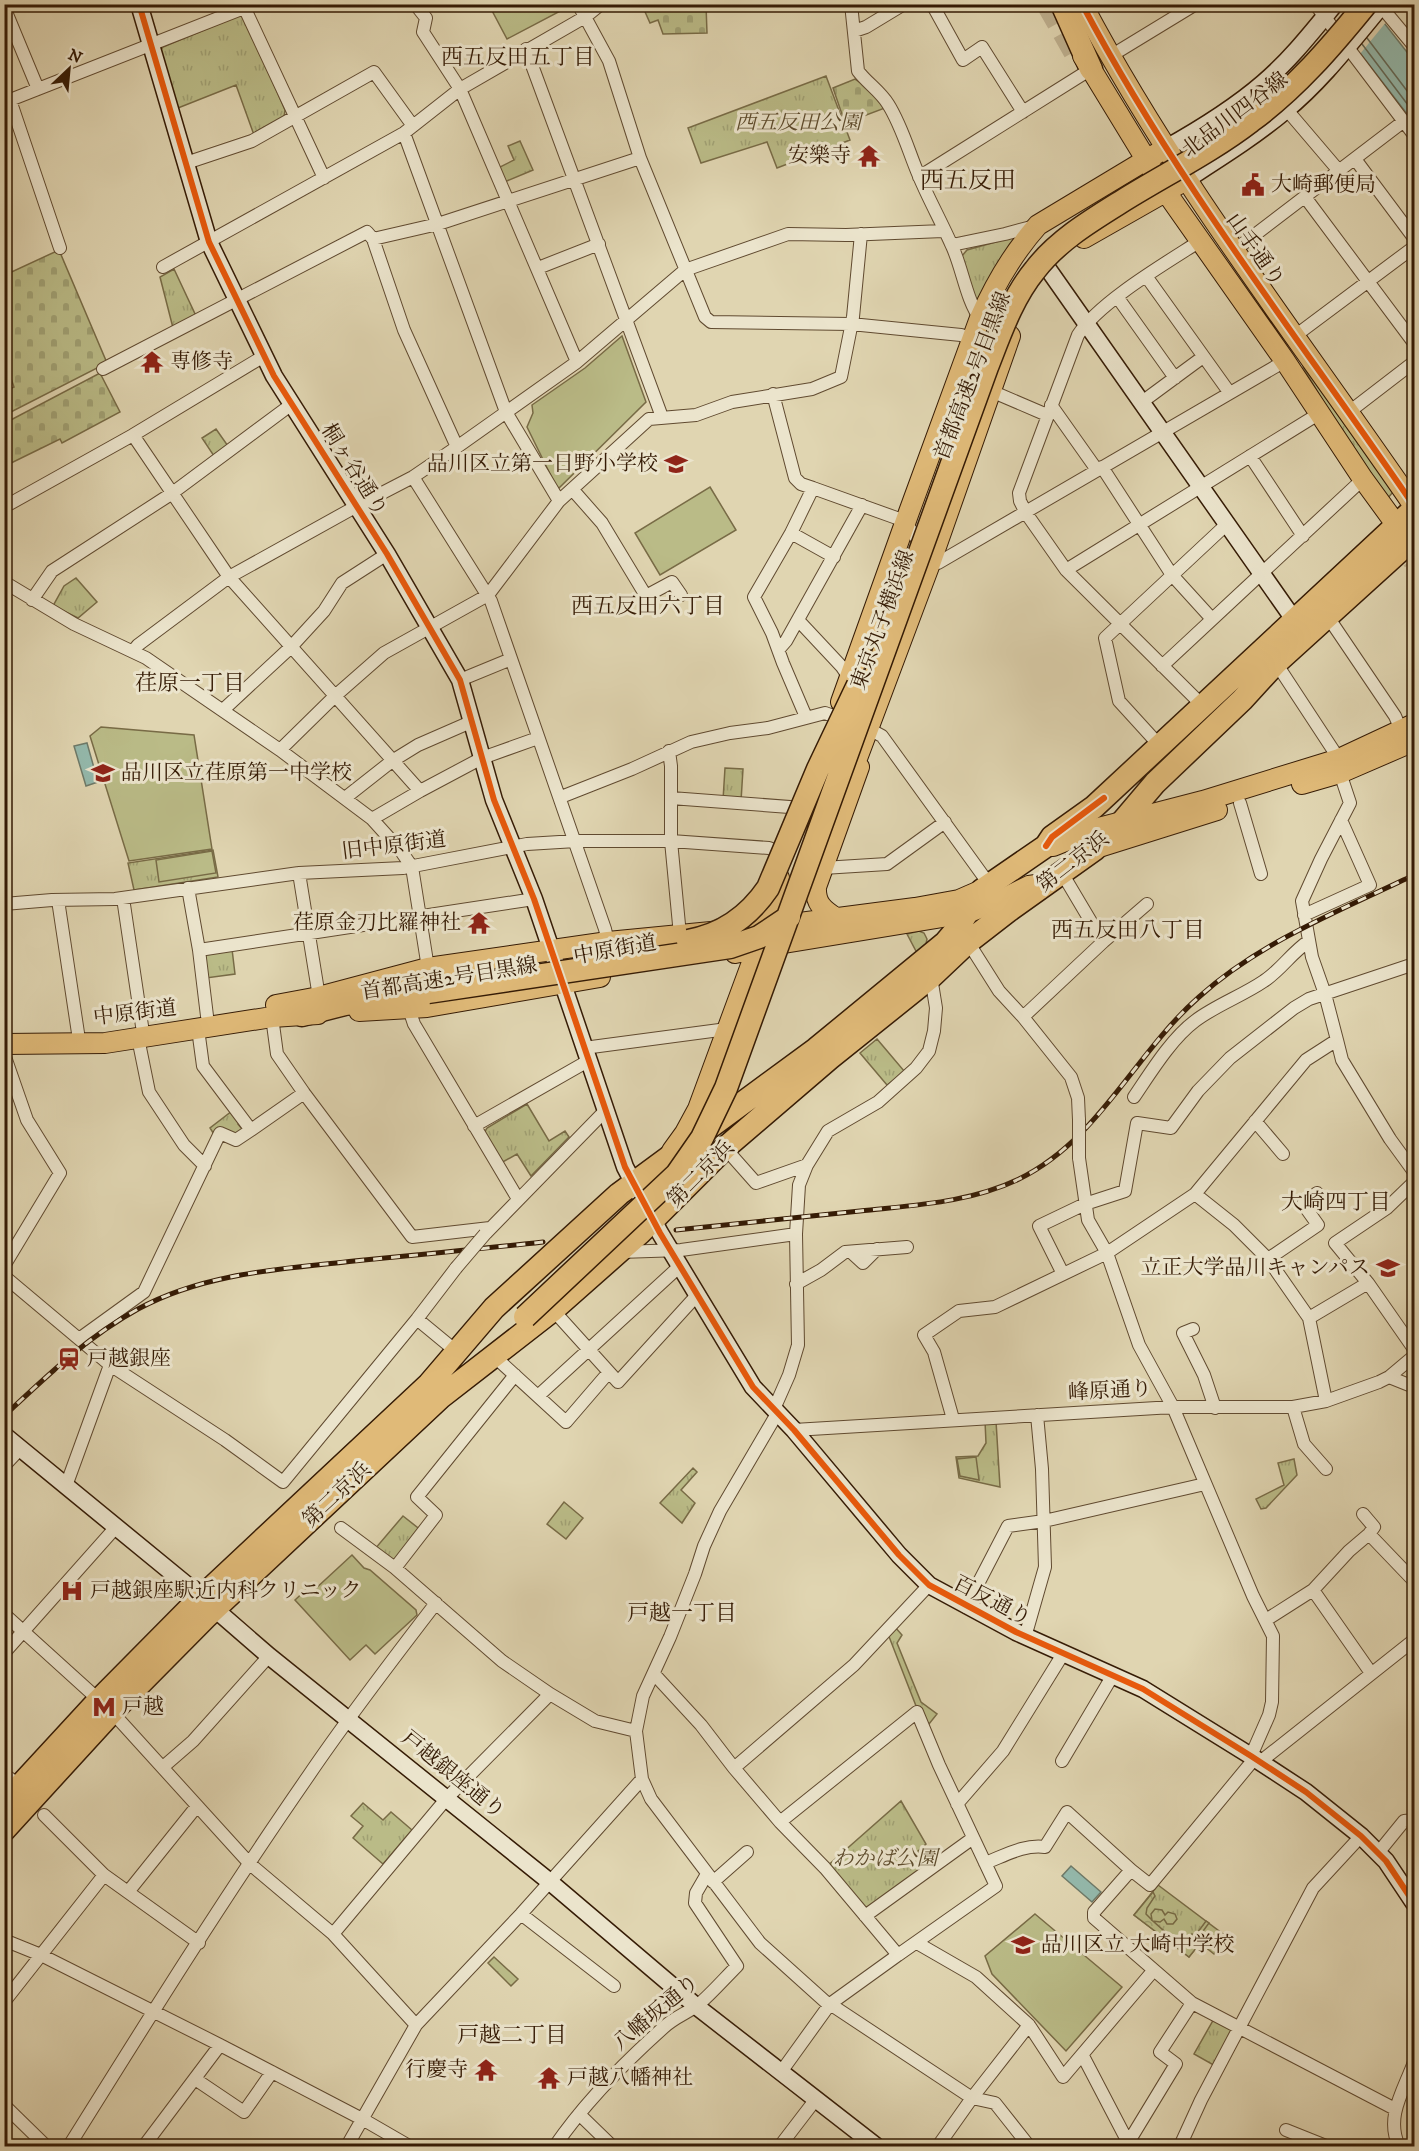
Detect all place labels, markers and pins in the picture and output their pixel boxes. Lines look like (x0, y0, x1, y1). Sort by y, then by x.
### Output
place label: 安樂寺 (788, 143, 851, 169)
temple icon: 安樂寺 (856, 143, 882, 169)
public building icon: 大崎郵便局 (1240, 172, 1266, 198)
place label: 大崎郵便局 (1271, 172, 1376, 198)
temple icon: 専修寺 (139, 349, 165, 375)
place label: 専修寺 (170, 349, 233, 375)
place label: 品川区立第一日野小学校 (427, 451, 658, 477)
school or university icon: 品川区立第一日野小学校 (663, 451, 689, 477)
school or university icon: 品川区立荏原第一中学校 (90, 760, 116, 786)
place label: 品川区立荏原第一中学校 (121, 760, 352, 786)
place label: 荏原金刀比羅神社 (293, 910, 461, 936)
temple icon: 荏原金刀比羅神社 (466, 910, 492, 936)
place label: 立正大学品川キャンパス (1140, 1255, 1370, 1281)
school or university icon: 立正大学品川キャンパス (1375, 1255, 1401, 1281)
station icon: 戸越銀座 (56, 1346, 82, 1372)
place label: 戸越銀座 (87, 1346, 171, 1372)
hospital icon: 戸越銀座駅近内科クリニック (59, 1578, 85, 1604)
place label: 戸越銀座駅近内科クリニック (90, 1578, 362, 1604)
metro station icon: 戸越 (91, 1694, 117, 1720)
place label: 戸越 (122, 1694, 164, 1720)
school or university icon: 品川区立 大崎中学校 (1010, 1932, 1036, 1958)
place label: 品川区立 大崎中学校 (1041, 1932, 1235, 1958)
place label: 行慶寺 (405, 2057, 468, 2083)
temple icon: 行慶寺 (473, 2057, 499, 2083)
temple icon: 戸越八幡神社 (536, 2065, 562, 2091)
place label: 戸越八幡神社 (567, 2065, 693, 2091)

